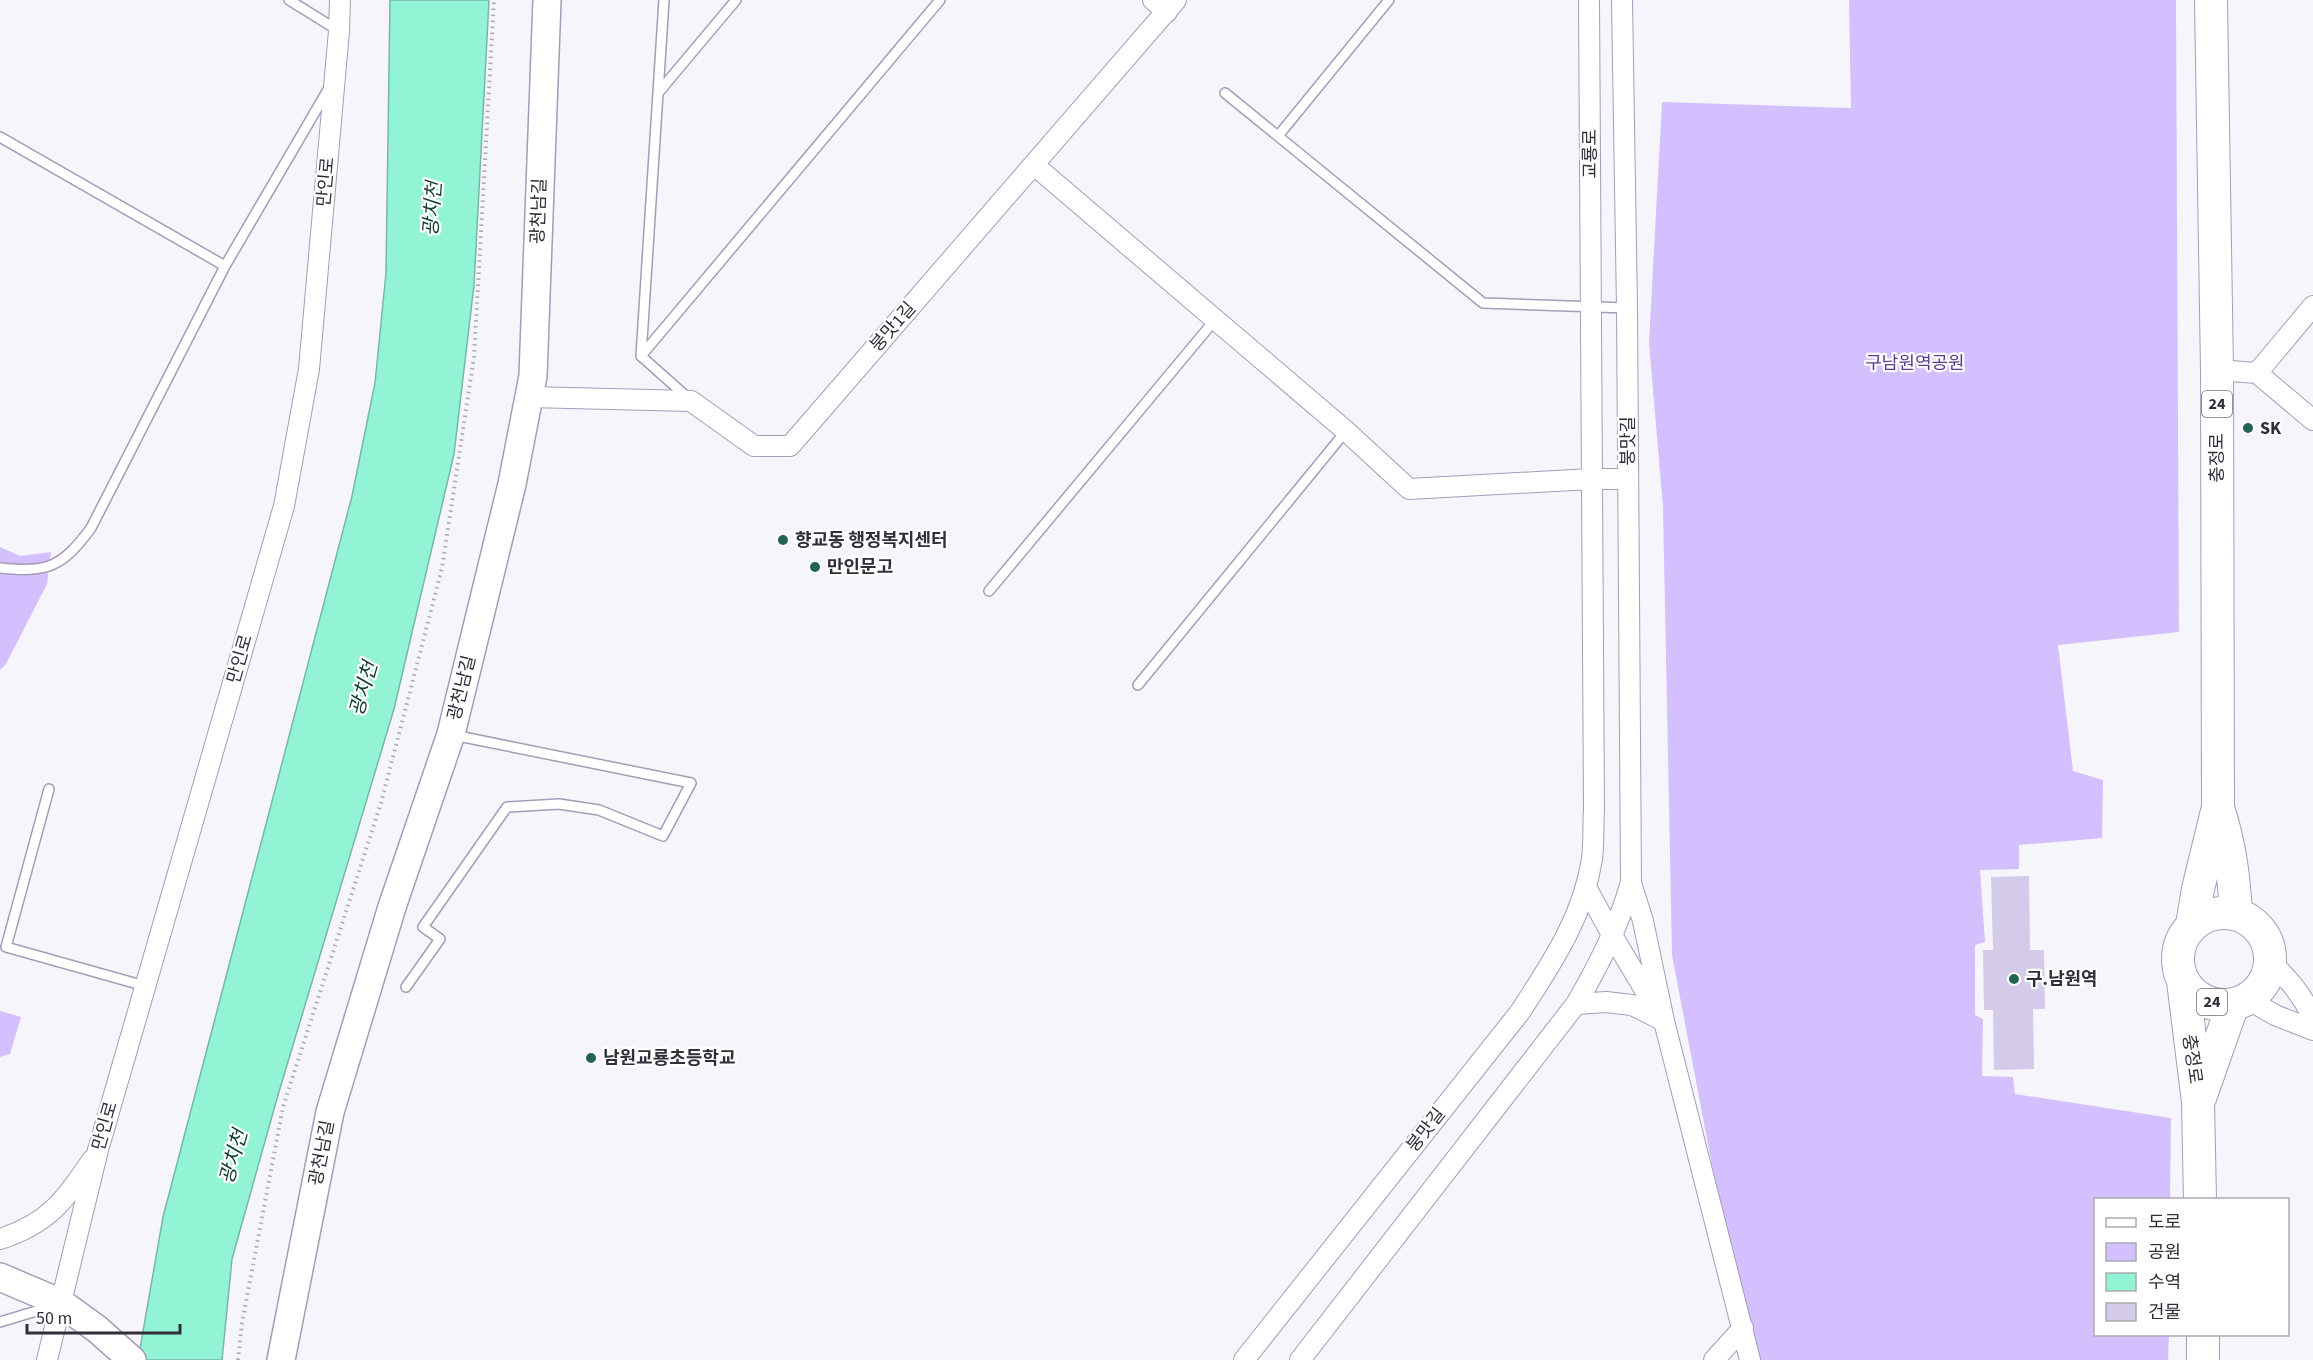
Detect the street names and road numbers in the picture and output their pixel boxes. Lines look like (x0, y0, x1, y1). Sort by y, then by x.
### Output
street label: 교룡로 (1578, 129, 1603, 179)
street label: 만인로 (311, 156, 341, 208)
street label: 광천남길 (525, 177, 553, 245)
street label: 붕맛1길 (864, 297, 922, 357)
road number: 24 (2202, 391, 2232, 417)
street label: 붕맛길 (1616, 416, 1641, 466)
street label: 충정로 (2205, 433, 2230, 483)
street label: 만인로 (221, 632, 259, 686)
street label: 광천남길 (442, 653, 482, 723)
road number: 24 (2197, 989, 2227, 1015)
street label: 충정로 (2176, 1033, 2208, 1085)
street label: 만인로 (86, 1099, 124, 1153)
street label: 붕맛길 (1401, 1103, 1451, 1157)
street label: 광천남길 (303, 1118, 341, 1188)

